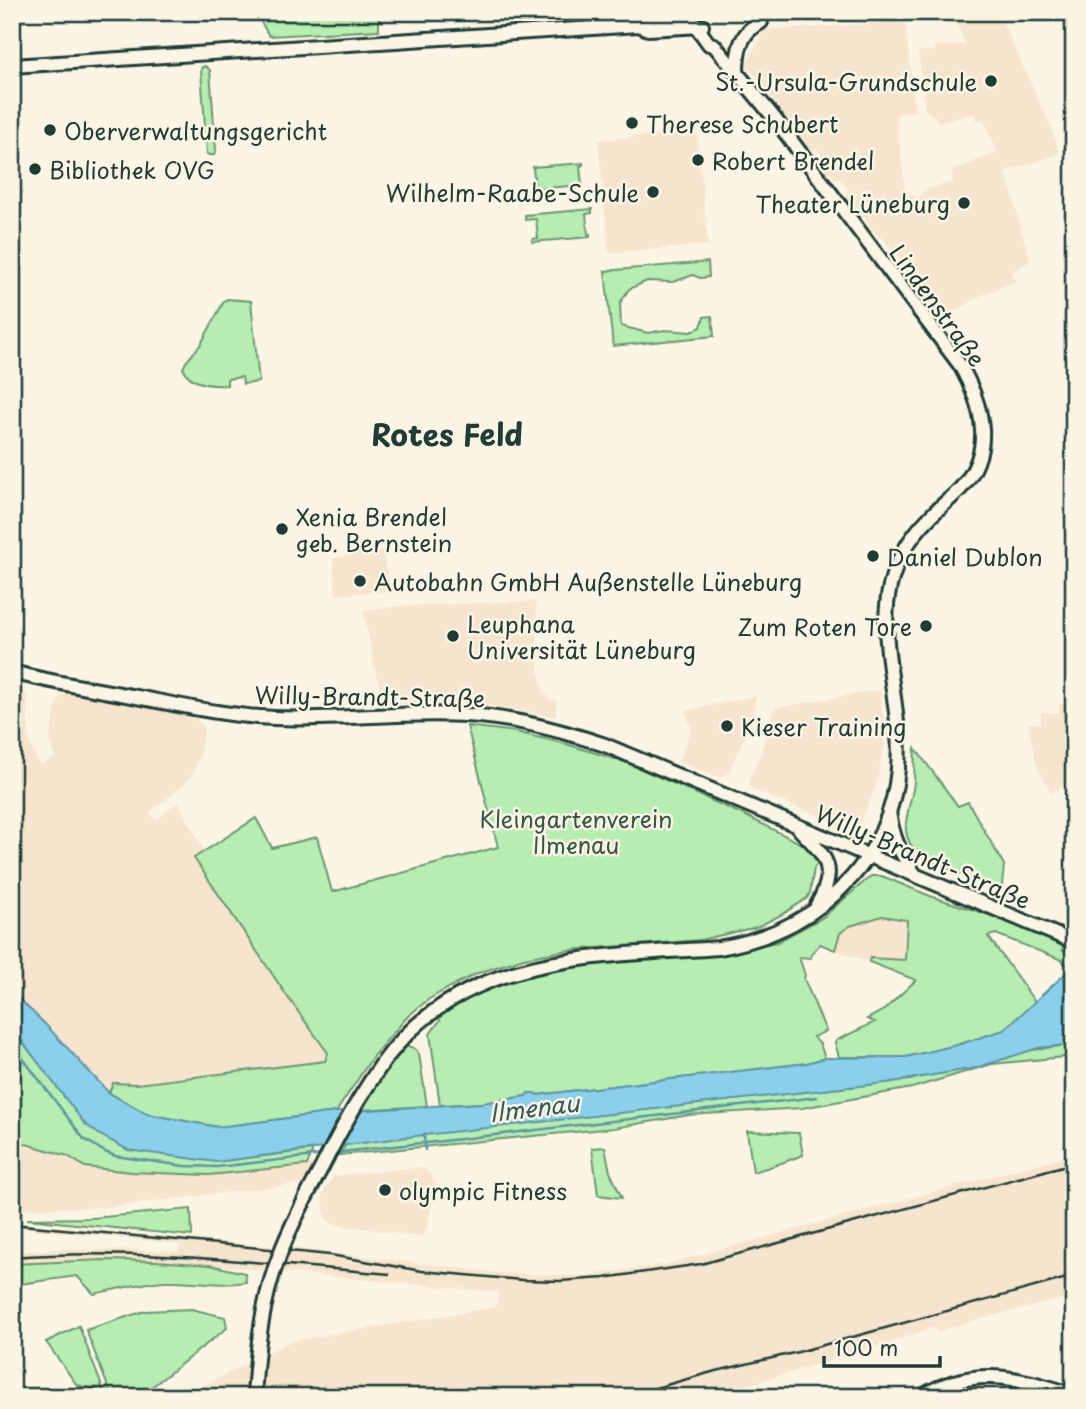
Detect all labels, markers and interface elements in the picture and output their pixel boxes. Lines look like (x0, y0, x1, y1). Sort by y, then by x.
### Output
place label: St.-Ursula-Grundschule (715, 64, 977, 99)
marker: St.-Ursula-Grundschule (983, 73, 999, 89)
place label: Therese Schubert (646, 106, 838, 141)
place label: Oberverwaltungsgericht (64, 113, 328, 148)
marker: Therese Schubert (624, 115, 640, 131)
marker: Oberverwaltungsgericht (42, 122, 58, 138)
place label: Robert Brendel (712, 143, 874, 178)
place label: Bibliothek OVG (49, 152, 215, 187)
marker: Robert Brendel (690, 152, 706, 168)
marker: Bibliothek OVG (27, 161, 43, 177)
place label: Wilhelm-Raabe-Schule (386, 175, 639, 210)
marker: Wilhelm-Raabe-Schule (645, 184, 661, 200)
place label: Theater Lüneburg (756, 186, 950, 221)
marker: Theater Lüneburg (956, 195, 972, 211)
street label: Lindenstraße (882, 237, 994, 373)
district label: Rotes Feld (371, 411, 523, 456)
place label: Xenia Brendel geb. Bernstein (296, 499, 452, 560)
marker: Xenia Brendel geb. Bernstein (274, 521, 290, 537)
place label: Daniel Dublon (887, 539, 1043, 574)
marker: Daniel Dublon (865, 548, 881, 564)
place label: Autobahn GmbH Außenstelle Lüneburg (374, 564, 802, 599)
marker: Autobahn GmbH Außenstelle Lüneburg (352, 573, 368, 589)
place label: Leuphana Universität Lüneburg (467, 606, 696, 667)
place label: Zum Roten Tore (738, 609, 912, 644)
marker: Zum Roten Tore (918, 618, 934, 634)
marker: Leuphana Universität Lüneburg (445, 628, 461, 644)
street label: Willy-Brandt-Straße (254, 676, 486, 716)
place label: Kieser Training (741, 709, 907, 744)
marker: Kieser Training (719, 718, 735, 734)
street label: Willy-Brandt-Straße (810, 795, 1036, 917)
park label: Kleingartenverein Ilmenau (479, 801, 673, 862)
water label: Ilmenau (487, 1083, 583, 1130)
place label: olympic Fitness (399, 1173, 567, 1208)
marker: olympic Fitness (377, 1182, 393, 1198)
scale bar (824, 1325, 939, 1369)
text: 100 m (834, 1331, 898, 1363)

